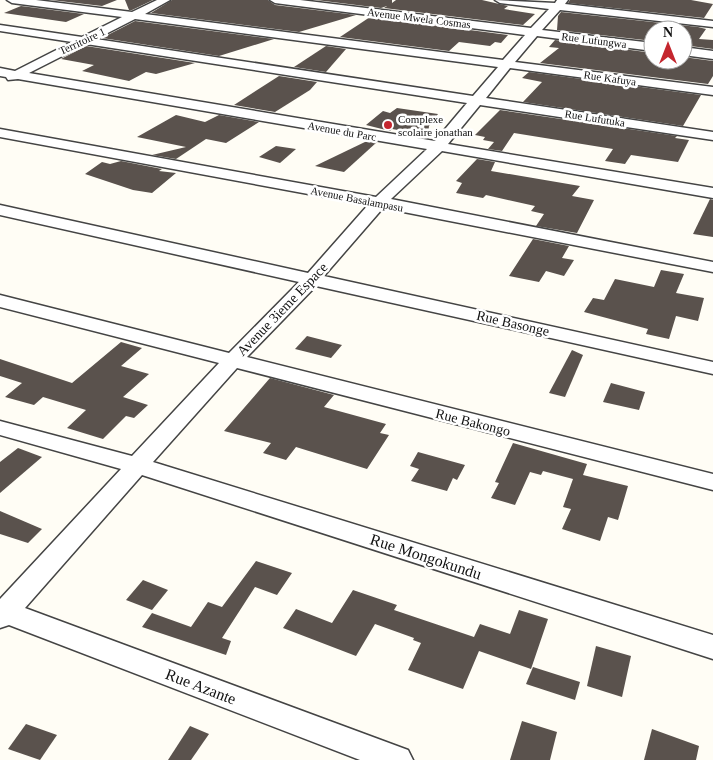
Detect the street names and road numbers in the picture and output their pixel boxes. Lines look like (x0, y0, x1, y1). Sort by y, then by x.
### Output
street label: Avenue Mwela Cosmas (367, 6, 471, 30)
street label: Territoire 1 (57, 25, 107, 57)
street label: Rue Lufungwa (561, 30, 627, 50)
street label: Rue Kafuya (583, 68, 637, 88)
street label: Rue Lufutuka (564, 107, 626, 129)
street label: Avenue du Parc (307, 119, 377, 143)
street label: Avenue Basalampasu (310, 184, 405, 214)
street label: Avenue 3ieme Espace (234, 260, 331, 359)
street label: Rue Basonge (475, 308, 551, 339)
street label: Rue Bakongo (434, 406, 512, 439)
street label: Rue Mongokundu (368, 530, 484, 583)
street label: Rue Azante (163, 665, 239, 708)

